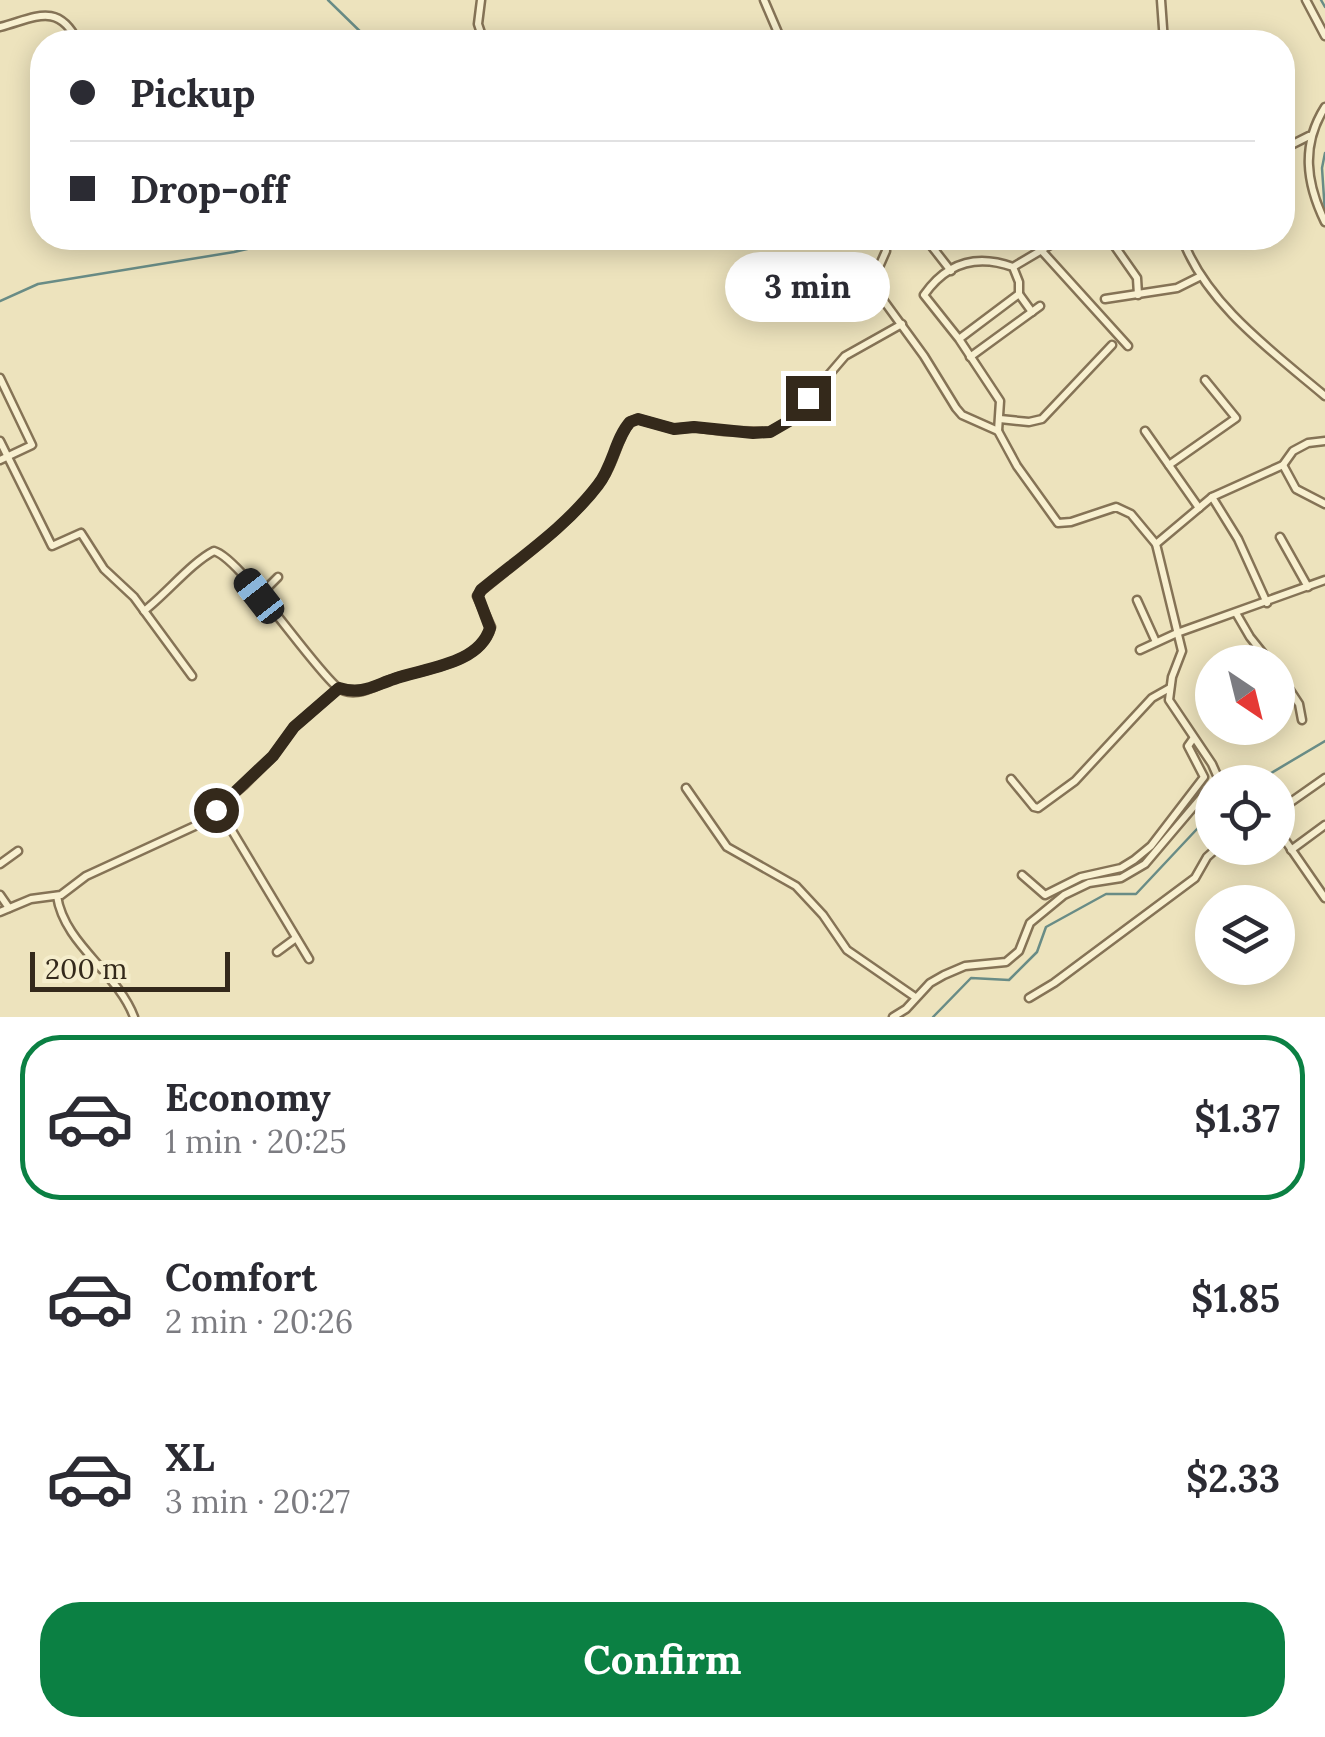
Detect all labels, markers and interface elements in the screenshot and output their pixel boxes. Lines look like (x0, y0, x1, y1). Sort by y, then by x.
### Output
text: Pickup (130, 69, 255, 117)
text: Drop-off (130, 165, 288, 213)
callout: 3 min (726, 253, 890, 323)
text: 3 min (764, 266, 851, 307)
route end (786, 376, 831, 421)
car (229, 563, 289, 629)
north arrow (1195, 645, 1295, 745)
map controls (1195, 645, 1295, 985)
button: locate (1195, 765, 1295, 865)
route start (194, 788, 239, 833)
button: layers (1195, 885, 1295, 985)
scale bar (30, 947, 230, 991)
text: 200 m (45, 951, 127, 987)
icon: car (45, 1073, 135, 1163)
text: Economy (165, 1073, 331, 1121)
text: $1.37 (1194, 1094, 1280, 1142)
text: 1 min · 20:25 (165, 1121, 347, 1162)
icon: car (45, 1253, 135, 1343)
text: Comfort (165, 1253, 317, 1301)
text: $1.85 (1191, 1274, 1280, 1322)
text: 2 min · 20:26 (165, 1301, 353, 1342)
icon: car (45, 1433, 135, 1523)
text: XL (165, 1433, 215, 1481)
text: $2.33 (1186, 1454, 1280, 1502)
text: 3 min · 20:27 (165, 1481, 350, 1522)
button: Confirm (40, 1602, 1285, 1717)

